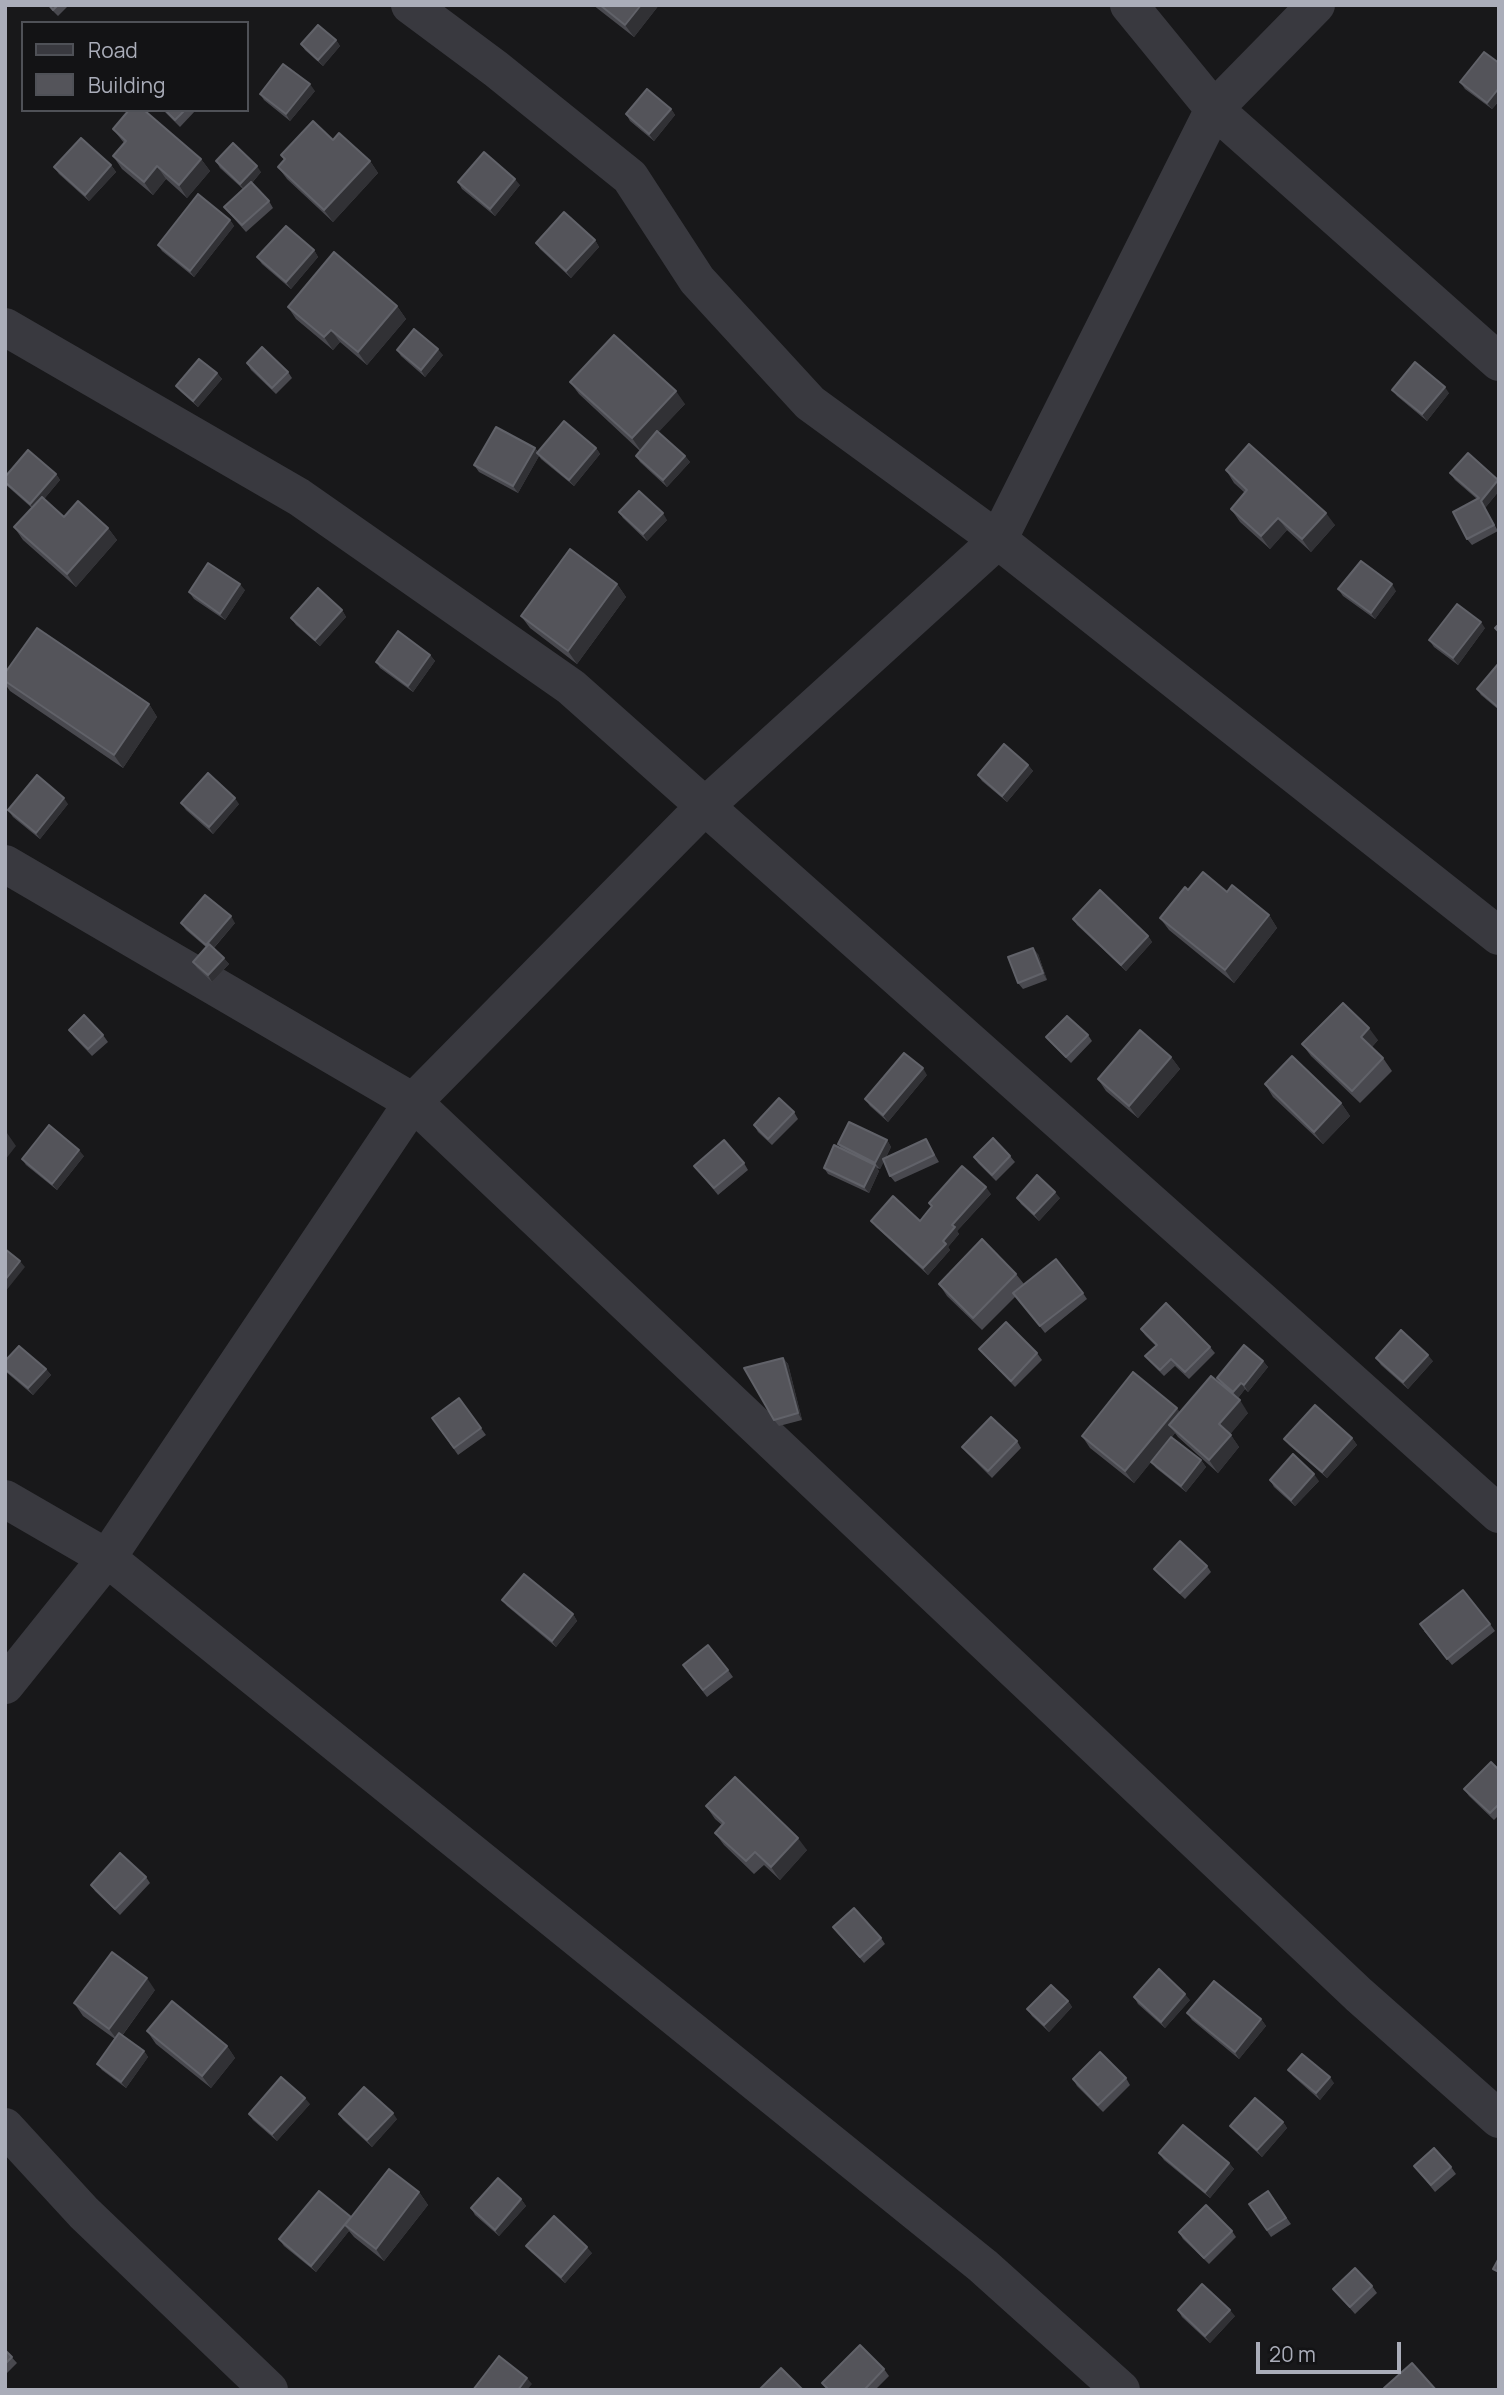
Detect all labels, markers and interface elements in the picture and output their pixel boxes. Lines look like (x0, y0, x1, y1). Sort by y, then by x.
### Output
legend (21, 21, 248, 112)
text: Road (88, 36, 138, 64)
text: Building (88, 71, 165, 99)
scale bar (1259, 2328, 1404, 2372)
text: 20 m (1269, 2340, 1316, 2368)

